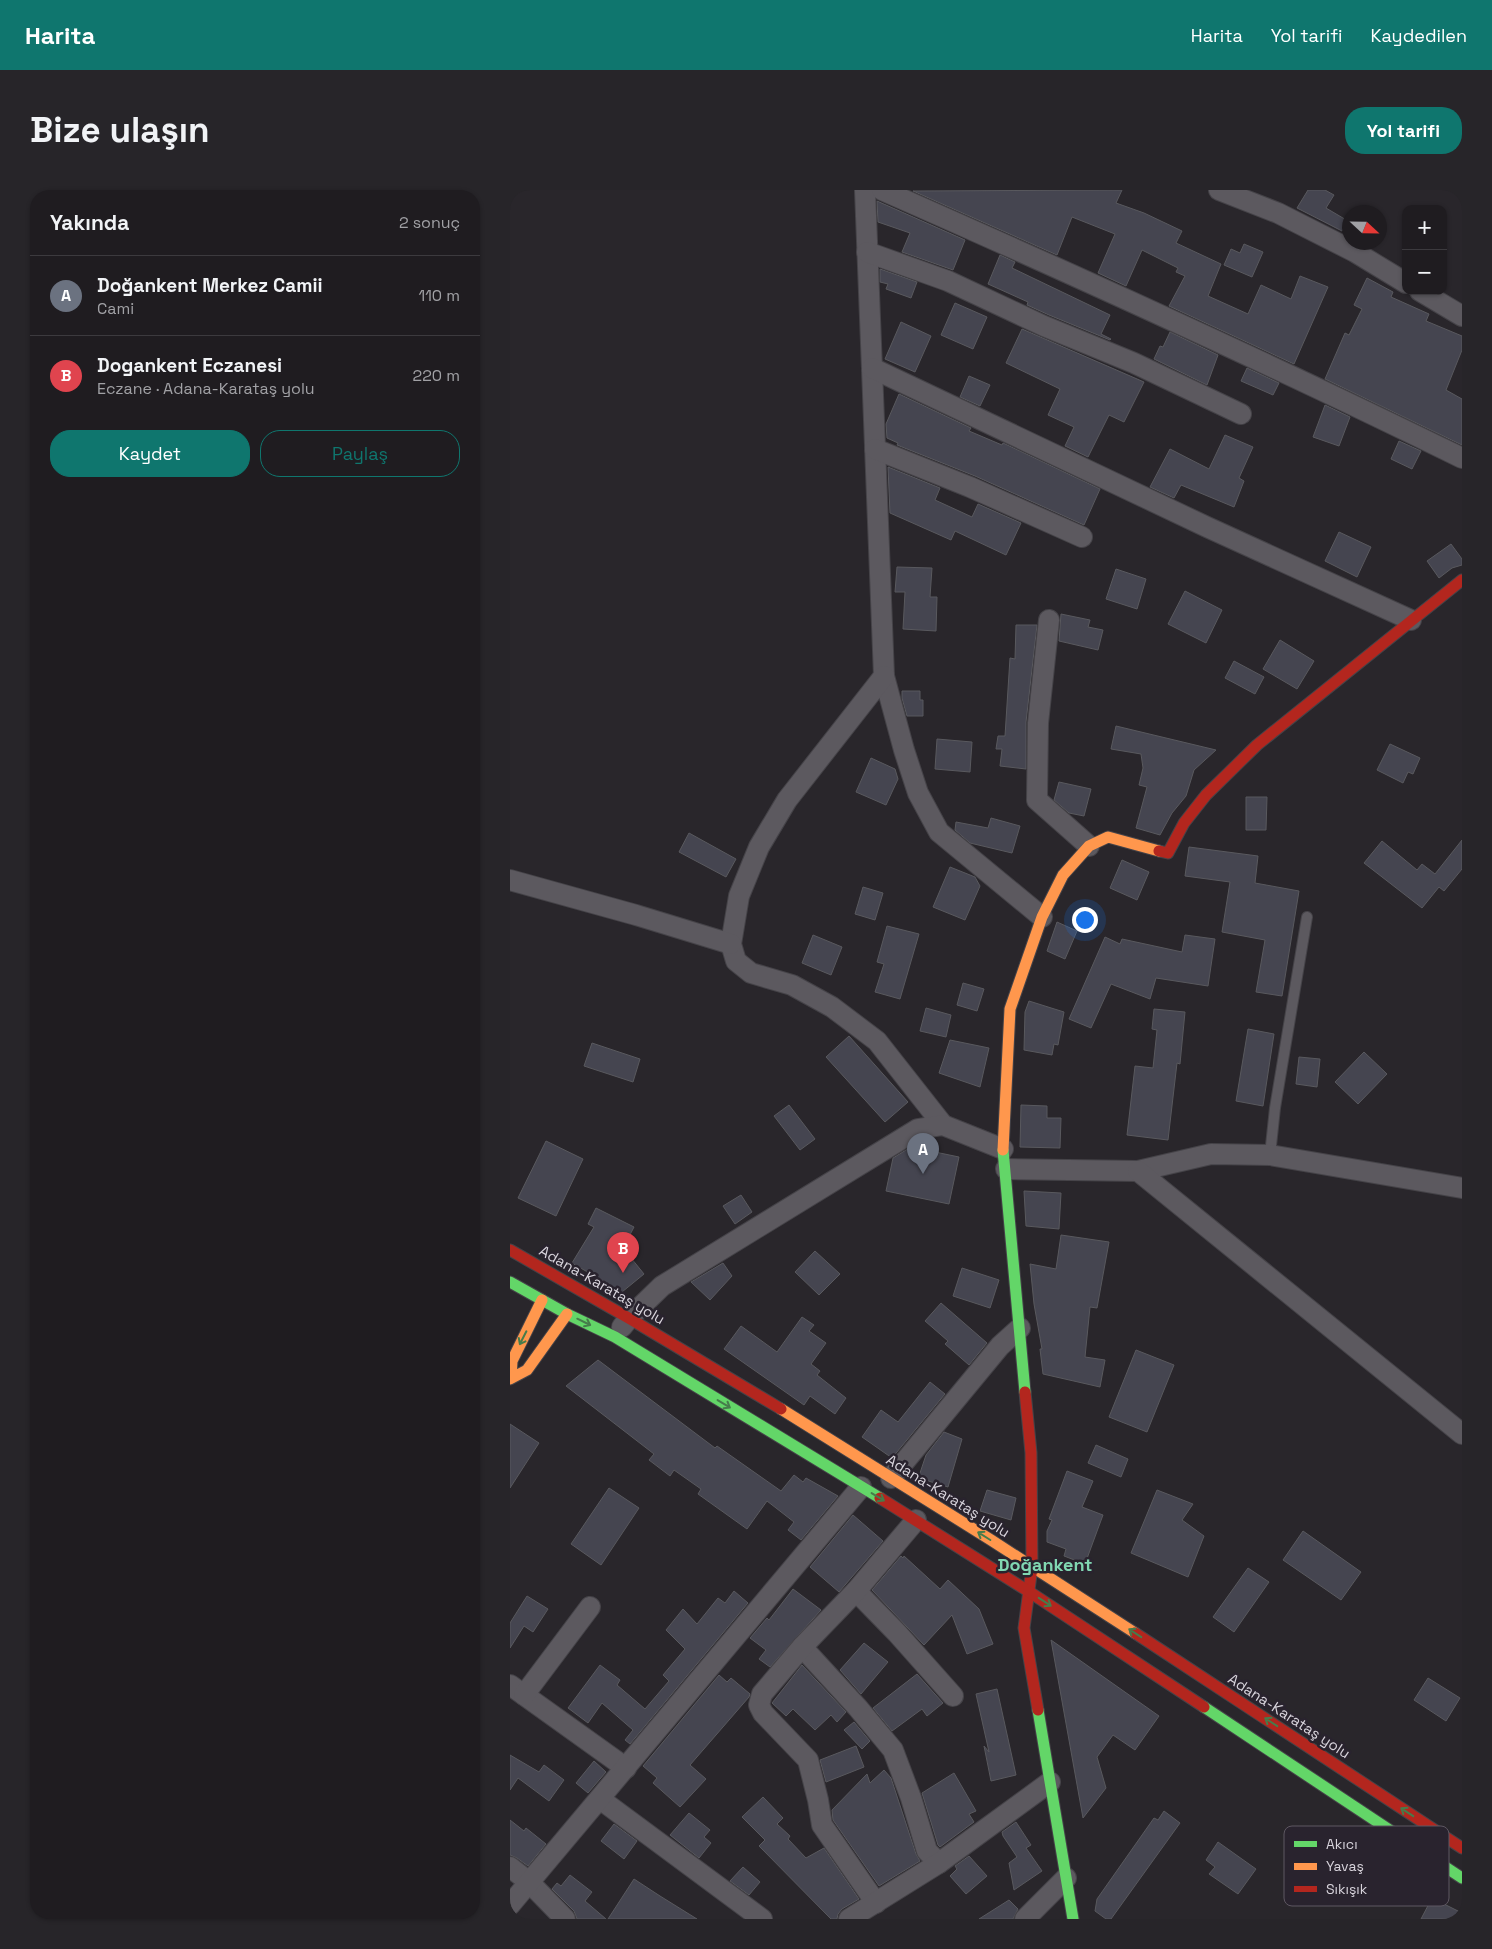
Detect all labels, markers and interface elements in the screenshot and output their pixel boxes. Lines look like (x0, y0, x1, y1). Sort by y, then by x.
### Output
text: Harita (25, 20, 95, 51)
text: Harita (1191, 24, 1243, 47)
text: Yol tarifi (1271, 24, 1343, 47)
text: Kaydedilen (1371, 24, 1467, 47)
button: Yol tarifi (1345, 107, 1462, 154)
text: Bize ulaşın (30, 108, 210, 152)
north arrow (1342, 205, 1387, 250)
map controls (1402, 205, 1447, 295)
button: + (1402, 205, 1447, 250)
text: Yakında (50, 209, 129, 236)
text: 2 sonuç (399, 212, 460, 233)
button: − (1402, 250, 1447, 295)
text: Doğankent Merkez Camii (97, 273, 323, 298)
text: A (61, 285, 71, 306)
text: 110 m (418, 285, 460, 306)
text: Cami (97, 298, 134, 319)
text: Dogankent Eczanesi (97, 353, 282, 378)
text: B (61, 365, 71, 386)
text: 220 m (413, 365, 460, 386)
text: Eczane · Adana-Karataş yolu (97, 378, 315, 399)
button: Kaydet (50, 430, 250, 477)
button: Paylaş (260, 430, 460, 477)
your location (1072, 907, 1098, 933)
pin: A (907, 1133, 939, 1174)
pin: B (607, 1232, 639, 1273)
street label: Adana-Karataş yolu (536, 1241, 669, 1328)
one-way arrow (576, 1318, 591, 1327)
one-way arrow (518, 1330, 527, 1345)
one-way arrow (717, 1399, 731, 1409)
street label: Adana-Karataş yolu (883, 1450, 1014, 1541)
one-way arrow (870, 1493, 884, 1503)
one-way arrow (977, 1531, 991, 1541)
district label: Doğankent (997, 1553, 1093, 1576)
one-way arrow (1038, 1597, 1052, 1607)
one-way arrow (1129, 1628, 1143, 1638)
street label: Adana-Karataş yolu (1225, 1669, 1354, 1762)
one-way arrow (1264, 1717, 1278, 1728)
one-way arrow (1400, 1807, 1414, 1817)
legend (1284, 1826, 1449, 1906)
text: Akıcı (1326, 1835, 1358, 1853)
text: Yavaş (1326, 1857, 1364, 1875)
text: Sıkışık (1326, 1880, 1368, 1898)

